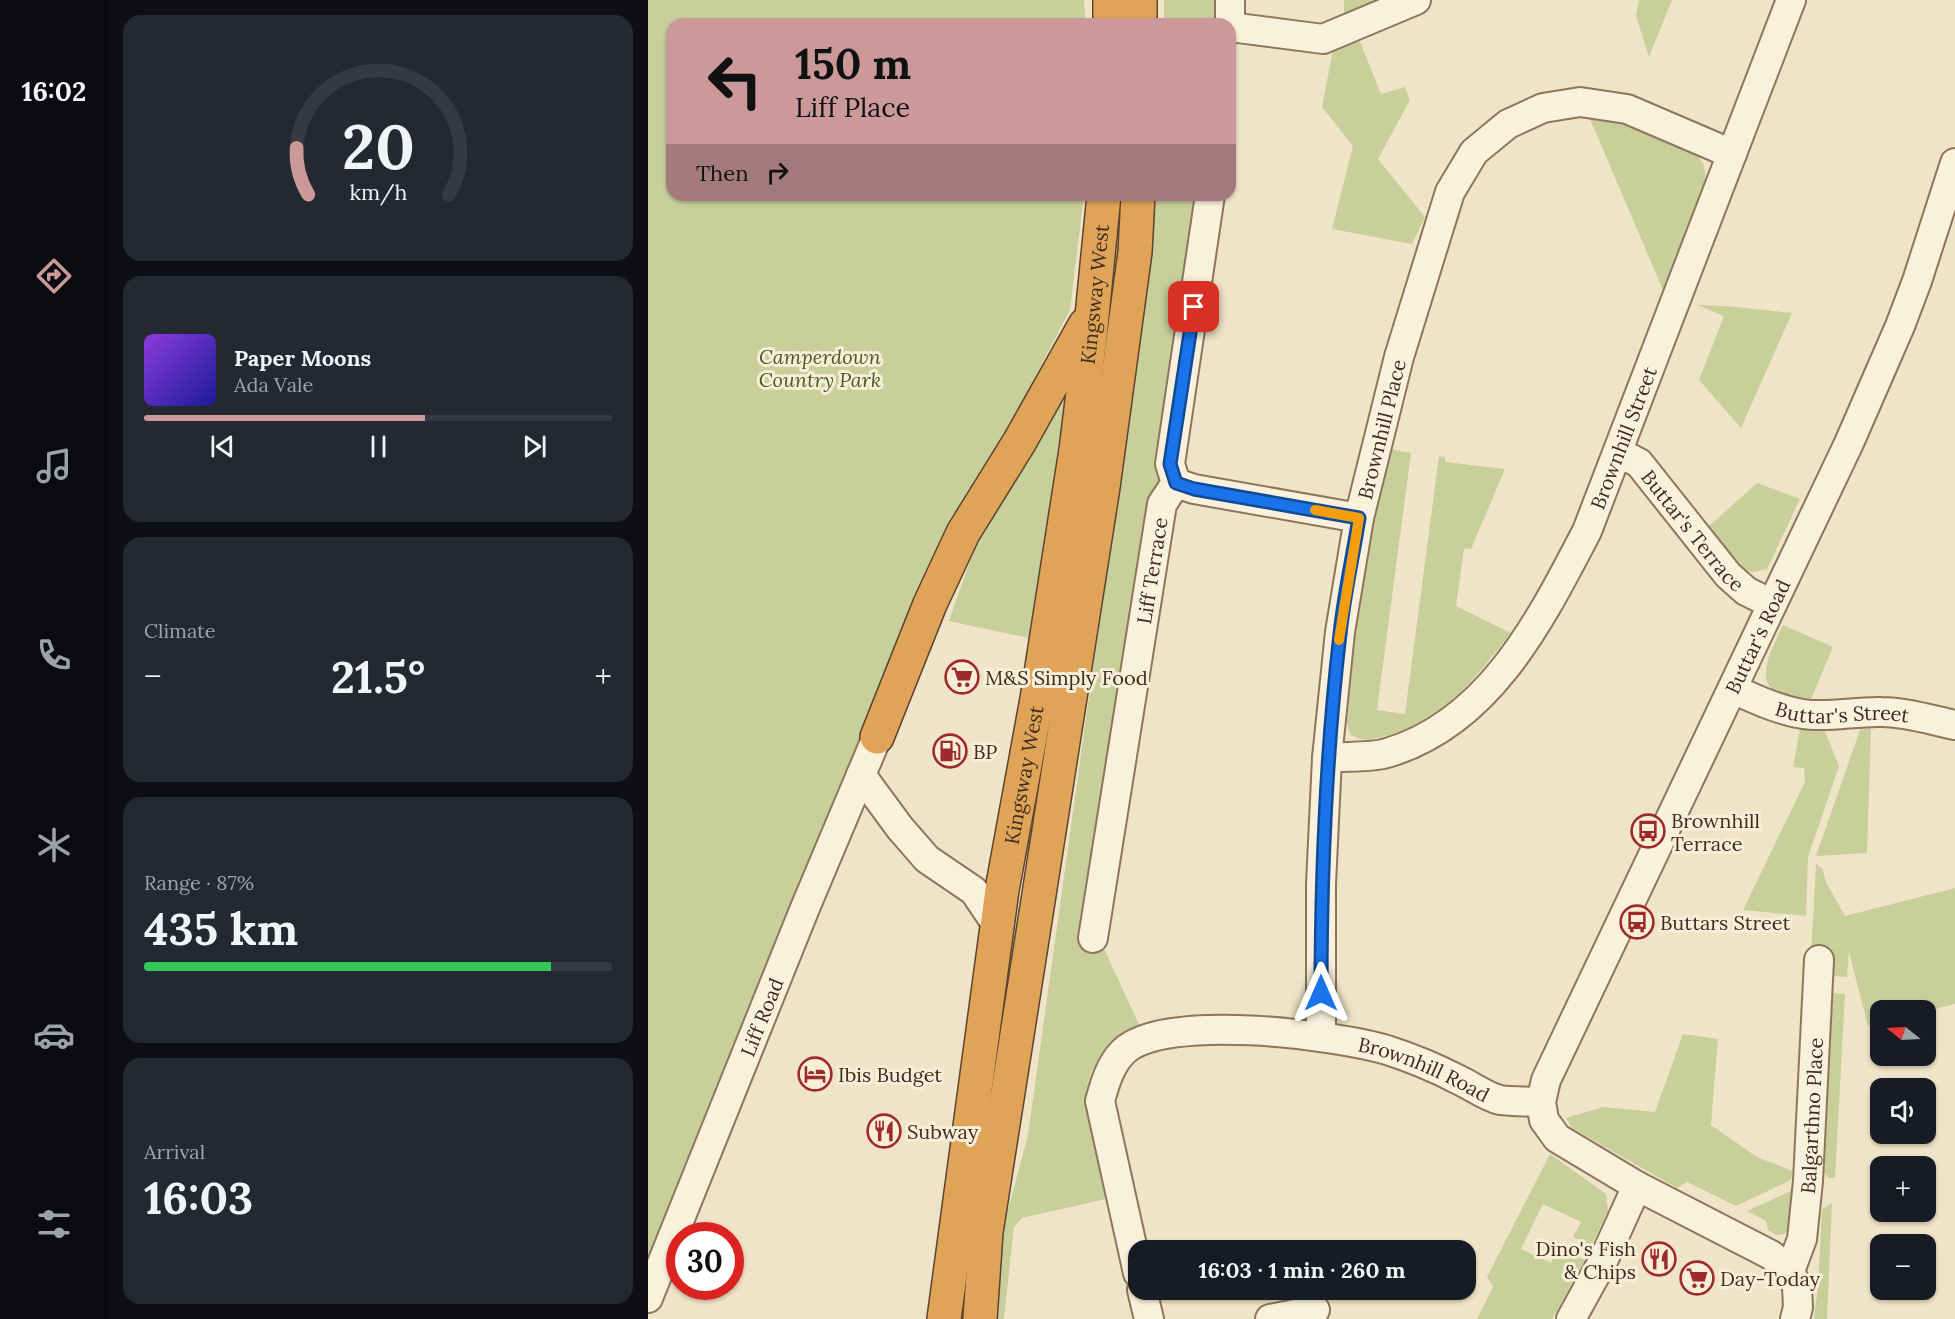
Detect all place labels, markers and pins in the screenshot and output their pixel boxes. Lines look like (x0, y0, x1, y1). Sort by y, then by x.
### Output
pin (1168, 281, 1219, 332)
supermarket icon: M&S Simply Food (944, 659, 980, 695)
place label: M&S Simply Food (985, 665, 1148, 690)
fuel station icon: BP (932, 733, 968, 769)
place label: BP (973, 739, 997, 764)
place label: Brownhill Terrace (1671, 808, 1760, 856)
bus stop icon: Brownhill Terrace (1630, 813, 1666, 849)
bus stop icon: Buttars Street (1619, 904, 1655, 940)
place label: Buttars Street (1660, 910, 1790, 935)
hotel icon: Ibis Budget (797, 1056, 833, 1092)
place label: Ibis Budget (838, 1062, 942, 1087)
restaurant icon: Subway (866, 1113, 902, 1149)
place label: Subway (907, 1119, 979, 1144)
place label: Dino's Fish & Chips (1536, 1236, 1636, 1284)
restaurant icon: Dino's Fish & Chips (1641, 1241, 1677, 1277)
supermarket icon: Day-Today (1679, 1260, 1715, 1296)
place label: Day-Today (1720, 1266, 1821, 1291)

